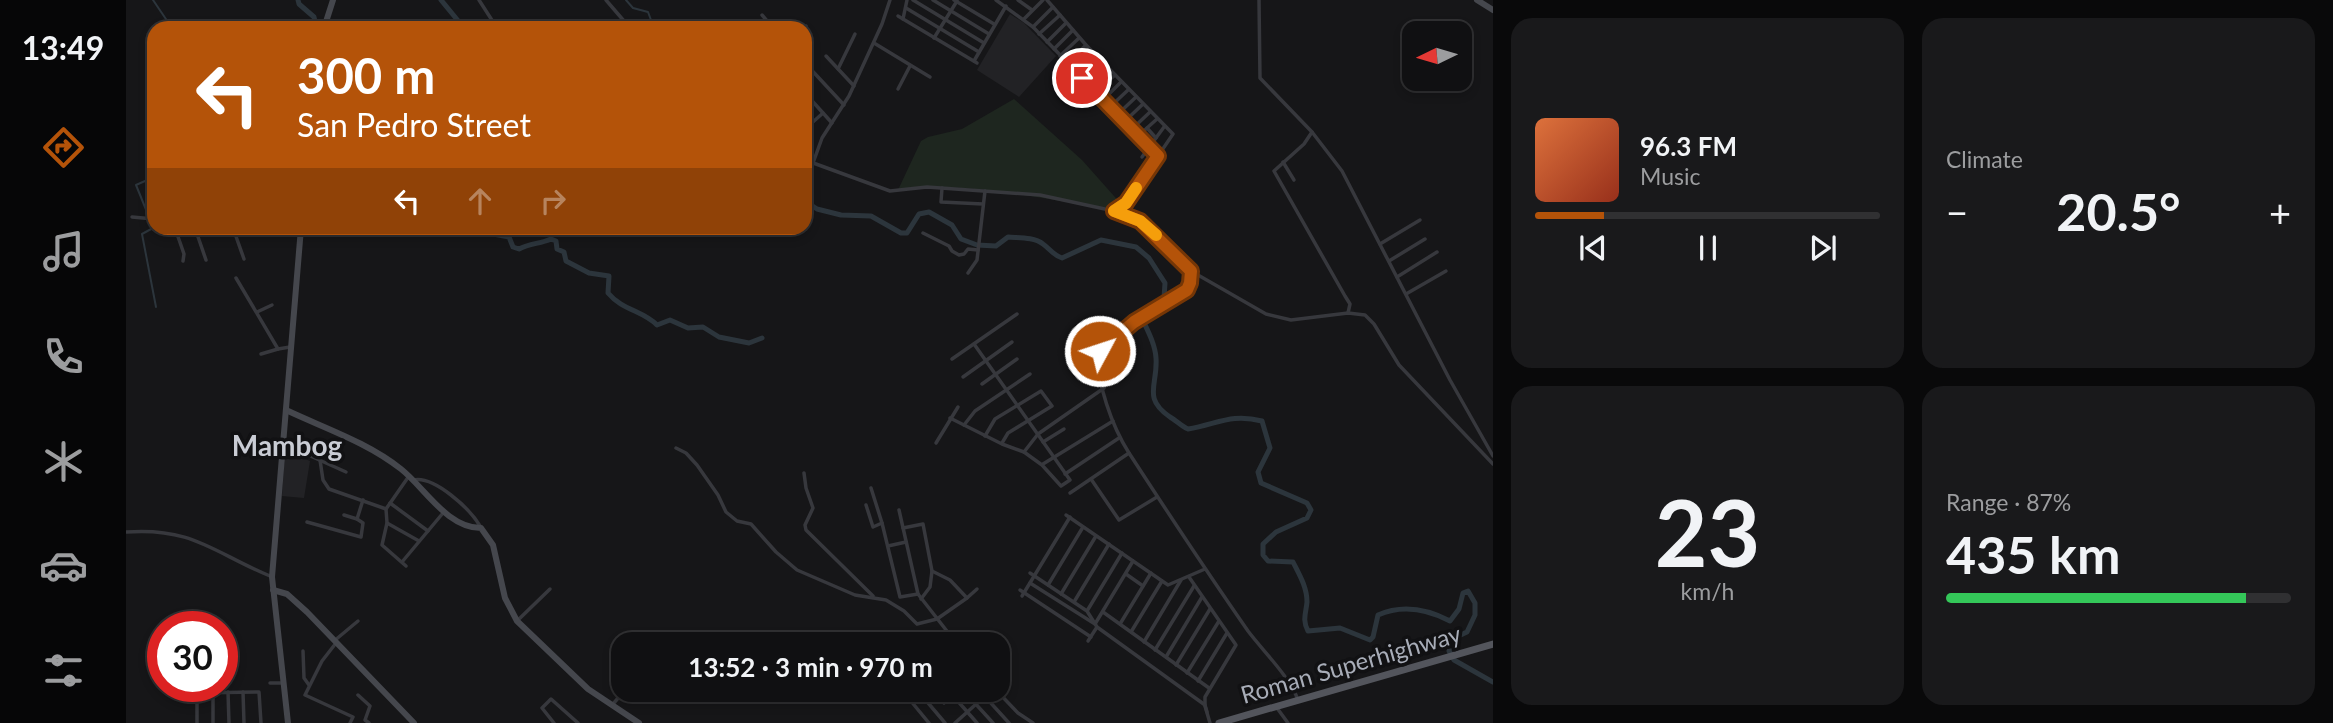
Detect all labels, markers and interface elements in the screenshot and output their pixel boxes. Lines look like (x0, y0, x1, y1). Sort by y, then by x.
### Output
north arrow (1402, 21, 1472, 91)
map controls (1402, 21, 1472, 91)
text: 13:49 (22, 28, 104, 67)
text: 300 m (297, 46, 435, 104)
pin (1052, 48, 1112, 108)
icon: left (182, 49, 273, 140)
icon: arrive (1063, 59, 1101, 97)
text: San Pedro Street (297, 105, 531, 144)
icon: directions (39, 123, 88, 172)
text: 96.3 FM (1640, 130, 1737, 162)
text: Climate (1946, 145, 2023, 173)
text: Music (1640, 162, 1700, 190)
text: 20.5° (2056, 180, 2181, 242)
icon: left (388, 182, 426, 220)
icon: ahead (461, 182, 499, 220)
icon: right (534, 182, 572, 220)
text: − (1946, 189, 1968, 235)
text: + (2269, 189, 2291, 235)
icon: music (39, 227, 88, 276)
icon: previous (1574, 229, 1612, 267)
icon: pause (1689, 229, 1727, 267)
icon: next (1804, 229, 1842, 267)
position arrow (1063, 314, 1137, 388)
icon: phone (39, 332, 88, 381)
district label: Mambog (232, 428, 342, 462)
icon: climate (39, 437, 88, 486)
text: 23 (1655, 477, 1760, 586)
text: Range · 87% (1946, 488, 2071, 516)
text: 435 km (1946, 523, 2120, 585)
icon: car (39, 541, 88, 590)
text: km/h (1681, 577, 1734, 605)
speed limit sign: 30 (147, 611, 238, 702)
street label: Roman Superhighway (1237, 618, 1465, 709)
icon: filters (39, 646, 88, 695)
text: 13:52 · 3 min · 970 m (688, 651, 933, 683)

